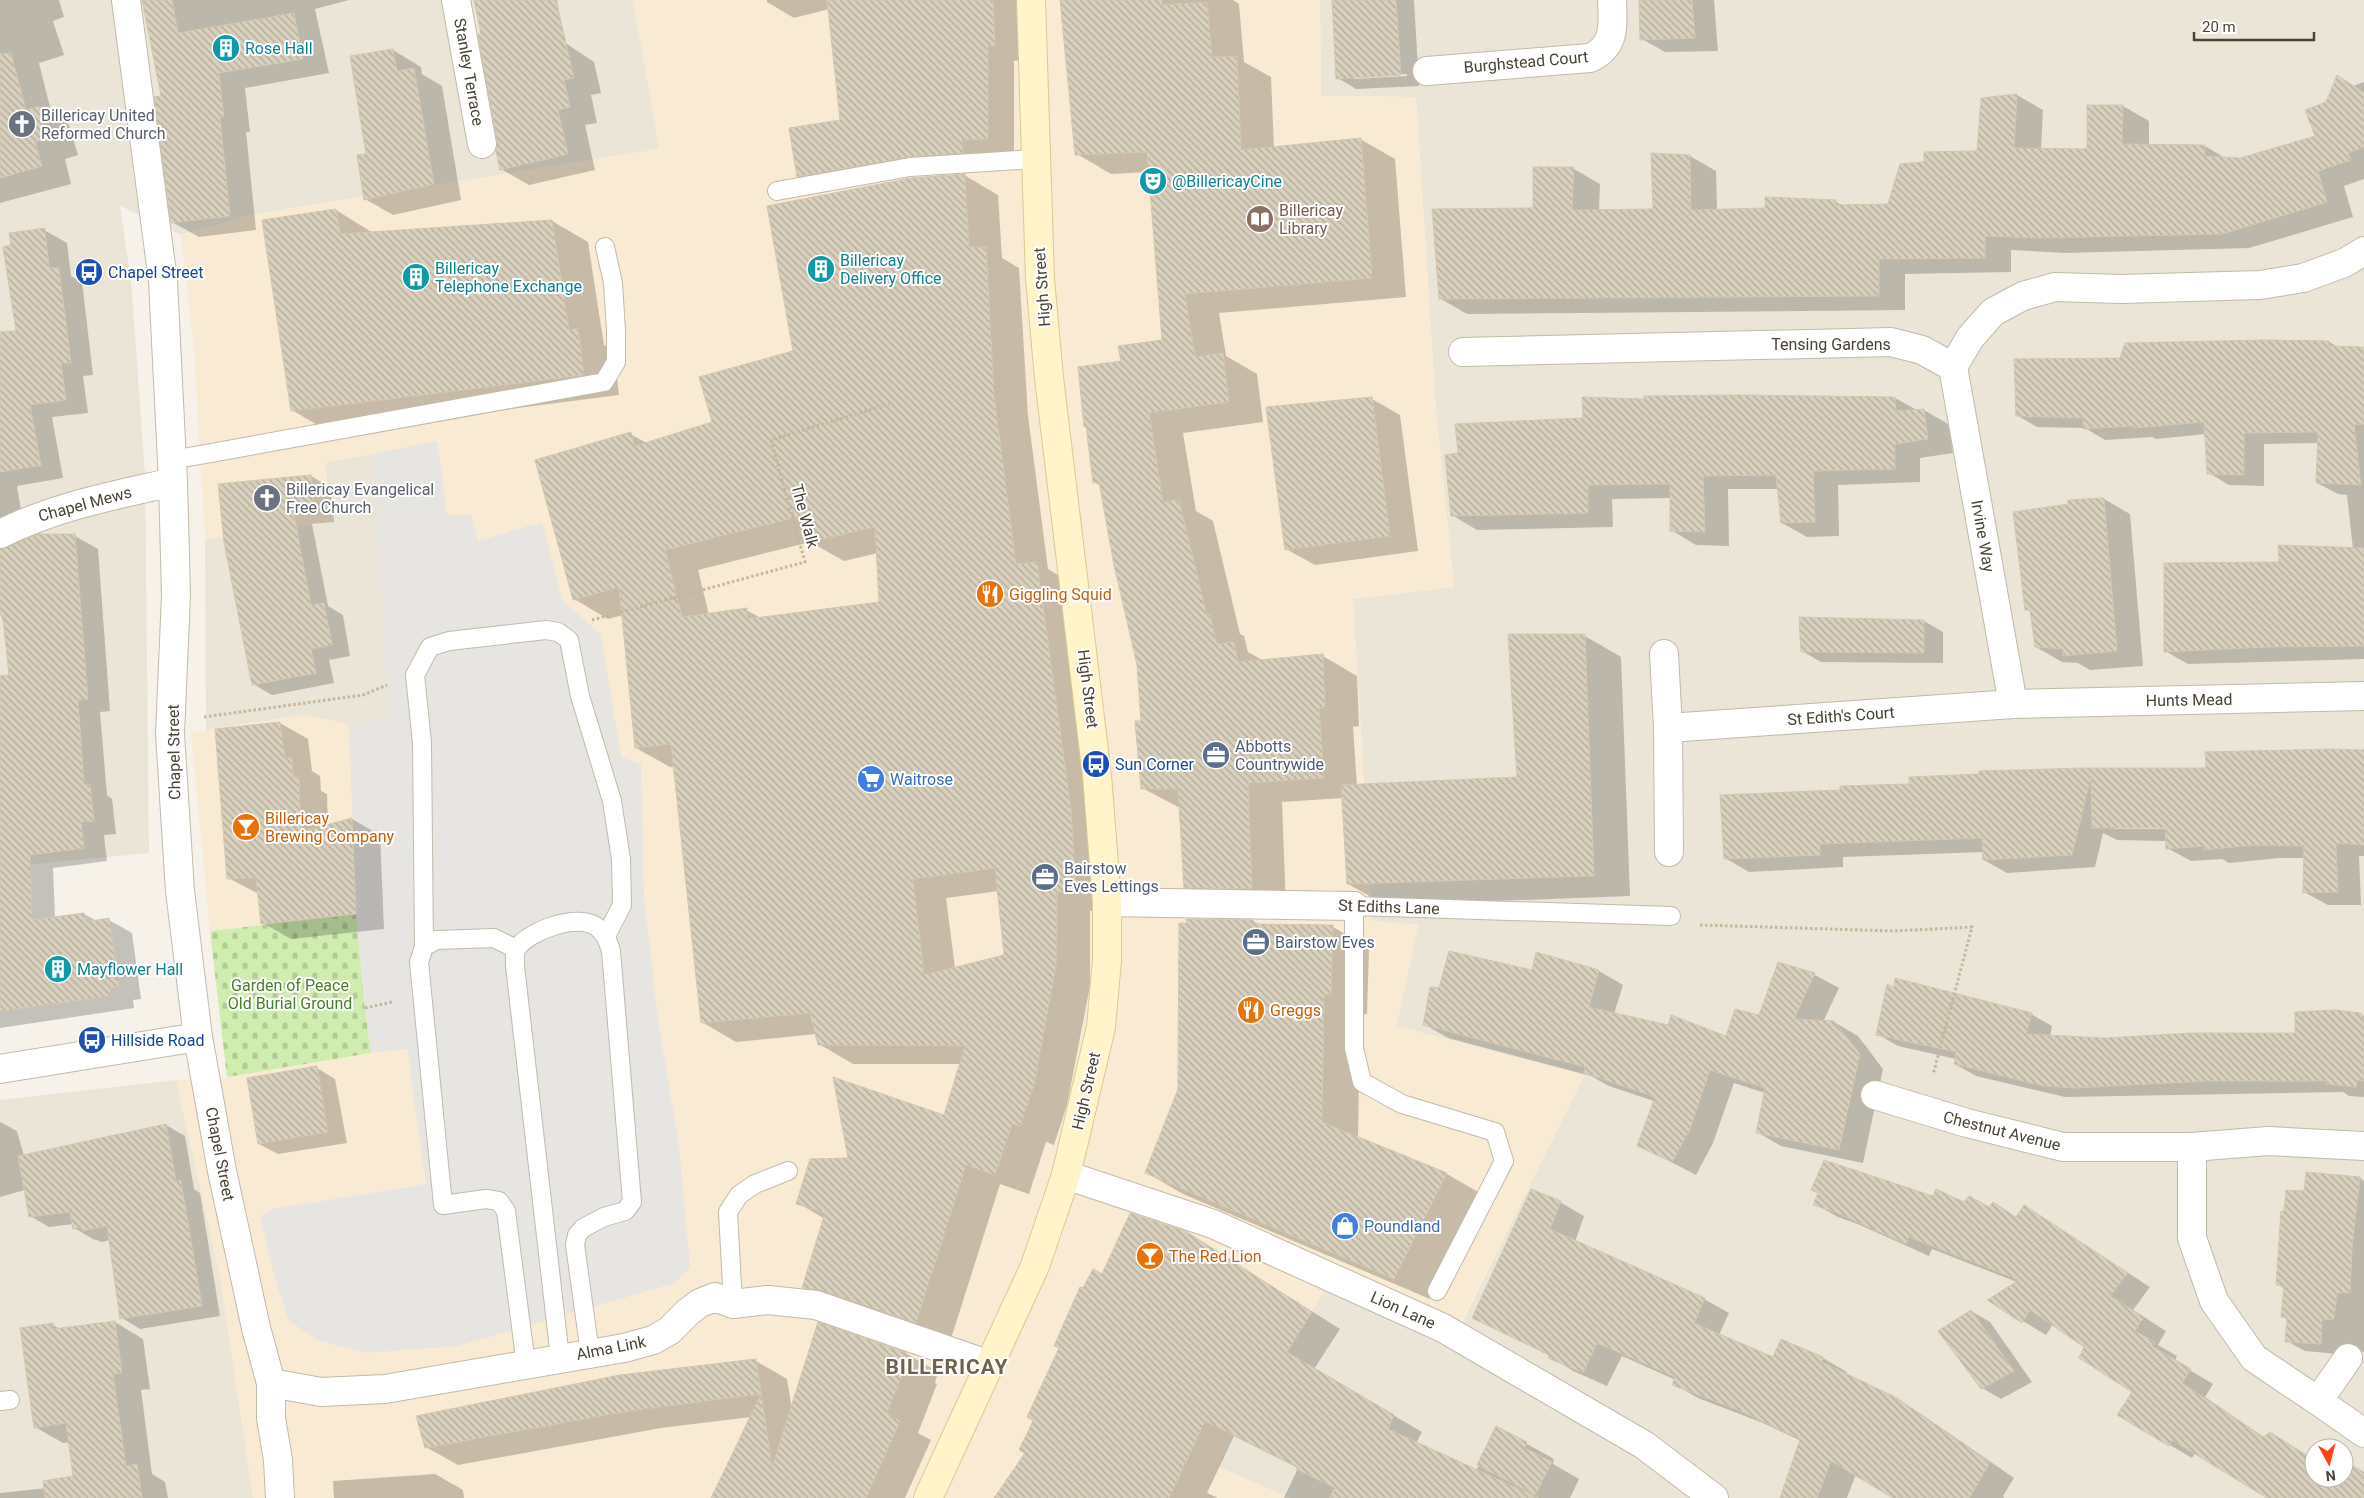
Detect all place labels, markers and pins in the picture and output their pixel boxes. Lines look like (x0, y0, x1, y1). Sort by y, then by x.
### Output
building icon: Rose Hall (211, 33, 241, 63)
place label: Rose Hall (245, 39, 313, 58)
place label: Billericay United Reformed Church (41, 106, 165, 143)
church icon: Billericay United Reformed Church (7, 109, 37, 139)
theatre icon: @BillericayCine (1138, 166, 1168, 196)
place label: @BillericayCine (1172, 172, 1282, 191)
place label: Billericay Library (1279, 201, 1343, 238)
library icon: Billericay Library (1245, 204, 1275, 234)
place label: Billericay Delivery Office (840, 251, 942, 288)
building icon: Billericay Delivery Office (806, 254, 836, 284)
bus stop icon: Chapel Street (74, 257, 104, 287)
place label: Billericay Telephone Exchange (435, 259, 582, 296)
building icon: Billericay Telephone Exchange (401, 262, 431, 292)
place label: Chapel Street (108, 263, 203, 282)
place label: Billericay Evangelical Free Church (286, 480, 434, 517)
church icon: Billericay Evangelical Free Church (252, 483, 282, 513)
restaurant icon: Giggling Squid (975, 579, 1005, 609)
place label: Giggling Squid (1009, 585, 1112, 604)
place label: Abbotts Countrywide (1235, 737, 1324, 774)
office icon: Abbotts Countrywide (1201, 740, 1231, 770)
bus stop icon: Sun Corner (1081, 749, 1111, 779)
place label: Sun Corner (1115, 755, 1194, 774)
supermarket icon: Waitrose (856, 764, 886, 794)
place label: Waitrose (890, 770, 953, 789)
place label: Billericay Brewing Company (265, 809, 395, 846)
bar icon: Billericay Brewing Company (231, 812, 261, 842)
place label: Bairstow Eves Lettings (1064, 859, 1159, 896)
office icon: Bairstow Eves Lettings (1030, 862, 1060, 892)
office icon: Bairstow Eves (1241, 927, 1271, 957)
place label: Bairstow Eves (1275, 933, 1375, 952)
building icon: Mayflower Hall (43, 954, 73, 984)
place label: Mayflower Hall (77, 960, 183, 979)
restaurant icon: Greggs (1236, 995, 1266, 1025)
place label: Greggs (1270, 1001, 1321, 1020)
bus stop icon: Hillside Road (77, 1025, 107, 1055)
place label: Hillside Road (111, 1031, 204, 1050)
shop icon: Poundland (1330, 1211, 1360, 1241)
place label: Poundland (1364, 1217, 1440, 1236)
bar icon: The Red Lion (1135, 1241, 1165, 1271)
place label: The Red Lion (1169, 1247, 1262, 1266)

